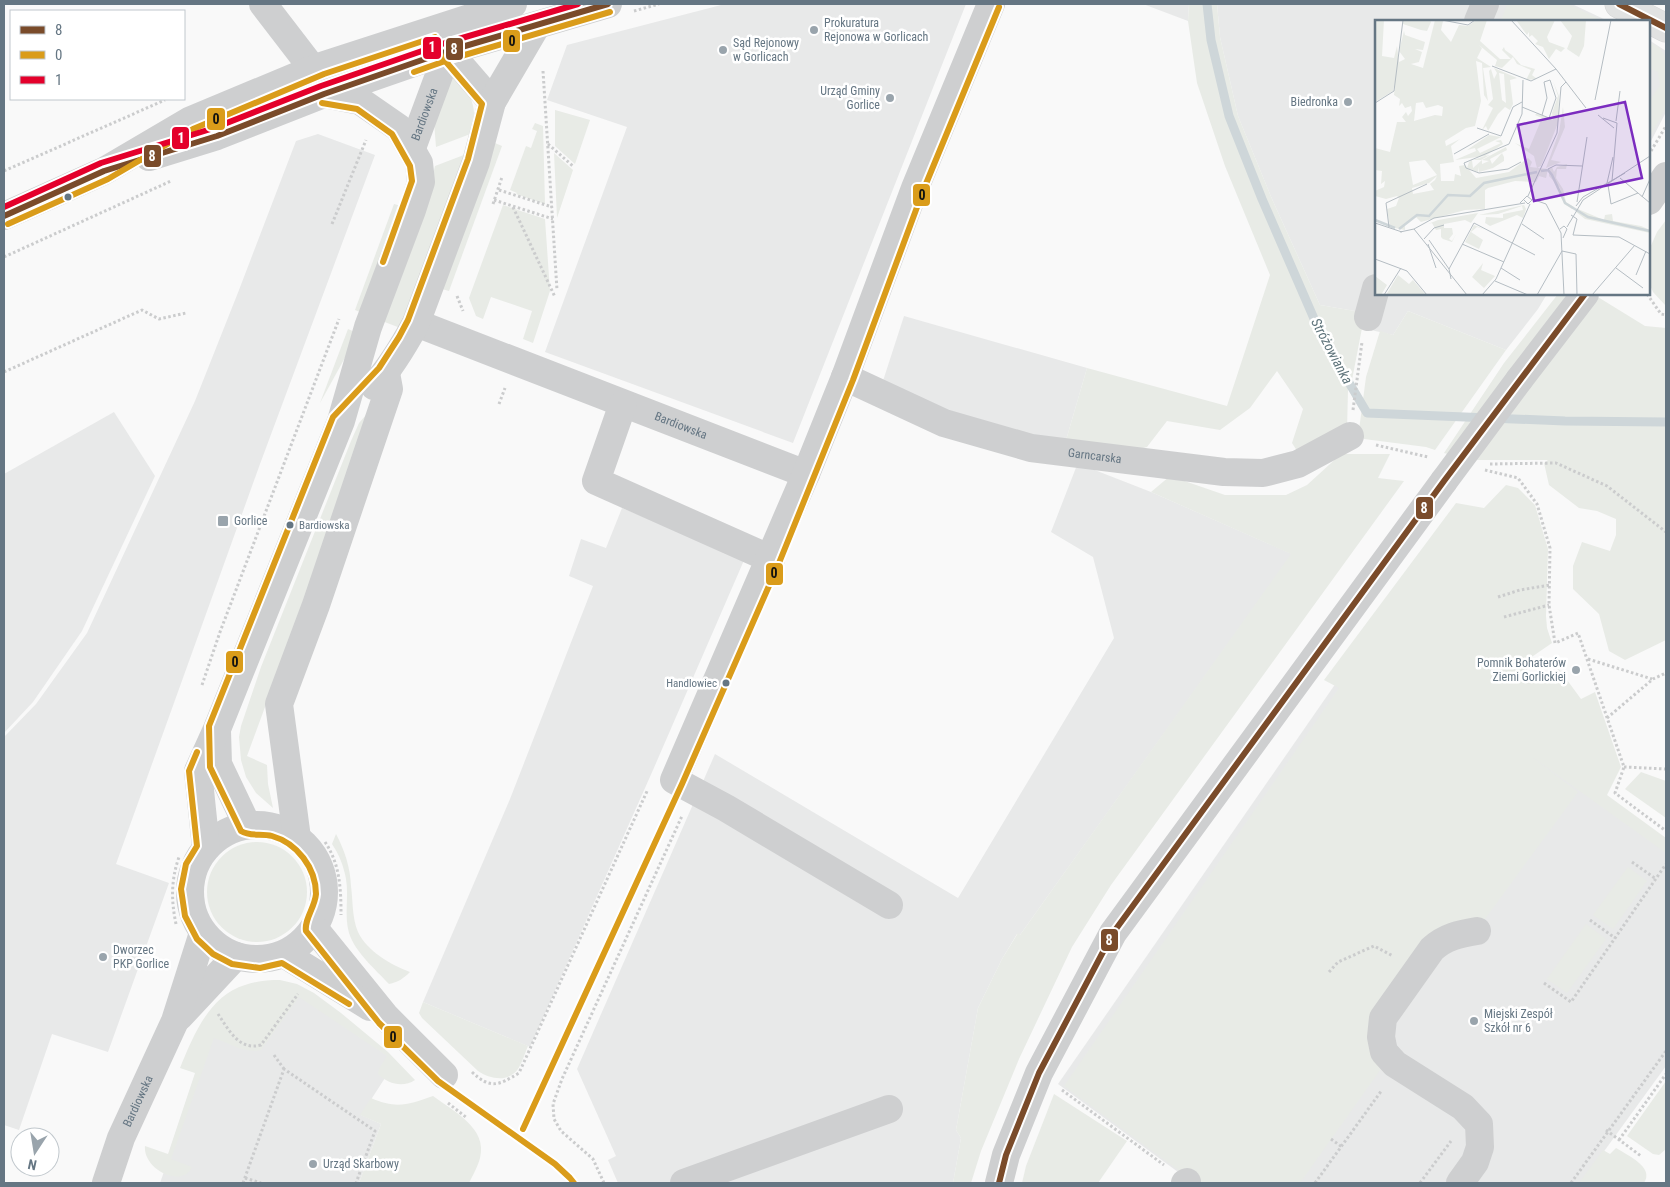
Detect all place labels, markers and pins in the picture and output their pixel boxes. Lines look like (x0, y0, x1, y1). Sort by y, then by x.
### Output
place label: Prokuratura Rejonowa w Gorlicach (824, 16, 929, 44)
marker: Prokuratura Rejonowa w Gorlicach (808, 24, 820, 36)
place label: Sąd Rejonowy w Gorlicach (733, 36, 799, 64)
marker: Sąd Rejonowy w Gorlicach (717, 44, 729, 56)
place label: Urząd Gminy Gorlice (820, 84, 880, 112)
marker: Urząd Gminy Gorlice (884, 92, 896, 104)
place label: Biedronka (1291, 95, 1338, 109)
marker: Biedronka (1342, 96, 1354, 108)
unlabelled marker (63, 192, 73, 202)
marker: Gorlice (216, 514, 230, 528)
place label: Gorlice (234, 514, 268, 528)
place label: Bardiowska (299, 519, 349, 532)
marker: Bardiowska (285, 520, 295, 530)
place label: Pomnik Bohaterów Ziemi Gorlickiej (1477, 656, 1566, 684)
marker: Pomnik Bohaterów Ziemi Gorlickiej (1570, 664, 1582, 676)
place label: Handlowiec (666, 677, 717, 690)
marker: Handlowiec (721, 678, 731, 688)
place label: Dworzec PKP Gorlice (113, 943, 169, 971)
marker: Dworzec PKP Gorlice (97, 951, 109, 963)
place label: Miejski Zespół Szkół nr 6 (1484, 1007, 1553, 1035)
marker: Miejski Zespół Szkół nr 6 (1468, 1015, 1480, 1027)
place label: Urząd Skarbowy (323, 1157, 399, 1171)
marker: Urząd Skarbowy (307, 1158, 319, 1170)

